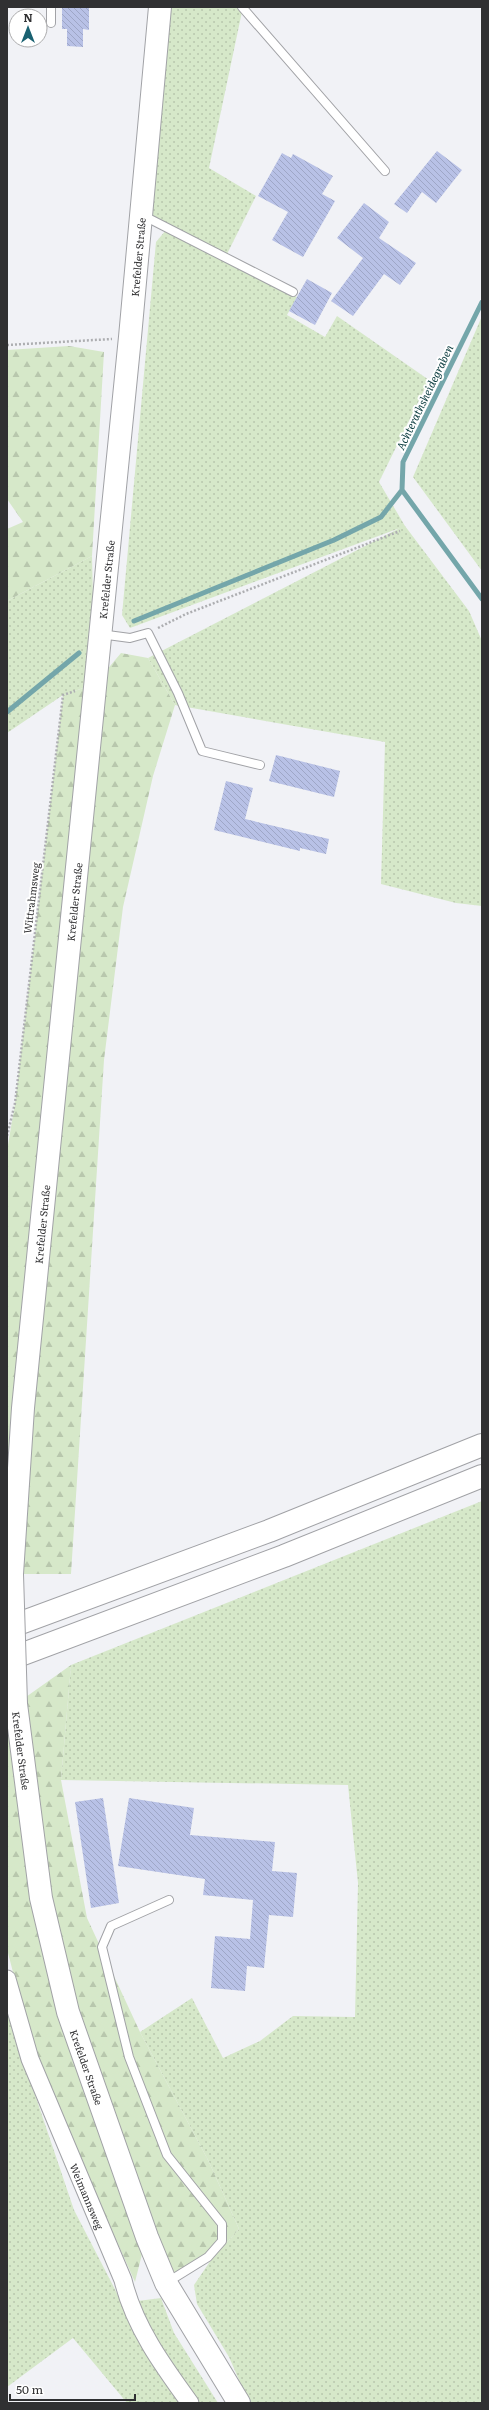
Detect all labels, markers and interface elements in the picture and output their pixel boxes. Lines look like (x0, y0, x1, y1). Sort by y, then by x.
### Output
north arrow (8, 8, 48, 48)
text: N (23, 9, 33, 25)
street label: Krefelder Straße (126, 217, 148, 297)
water label: Achterathsheidegraben (392, 341, 457, 452)
street label: Krefelder Straße (94, 539, 117, 620)
street label: Wittrahmsweg (19, 861, 43, 934)
street label: Krefelder Straße (62, 862, 85, 942)
street label: Krefelder Straße (30, 1184, 53, 1264)
street label: Krefelder Straße (10, 1710, 35, 1791)
street label: Krefelder Straße (67, 2027, 107, 2107)
street label: Weimannsweg (67, 2161, 108, 2232)
scale bar (10, 2376, 135, 2402)
text: 50 m (16, 2380, 43, 2398)

